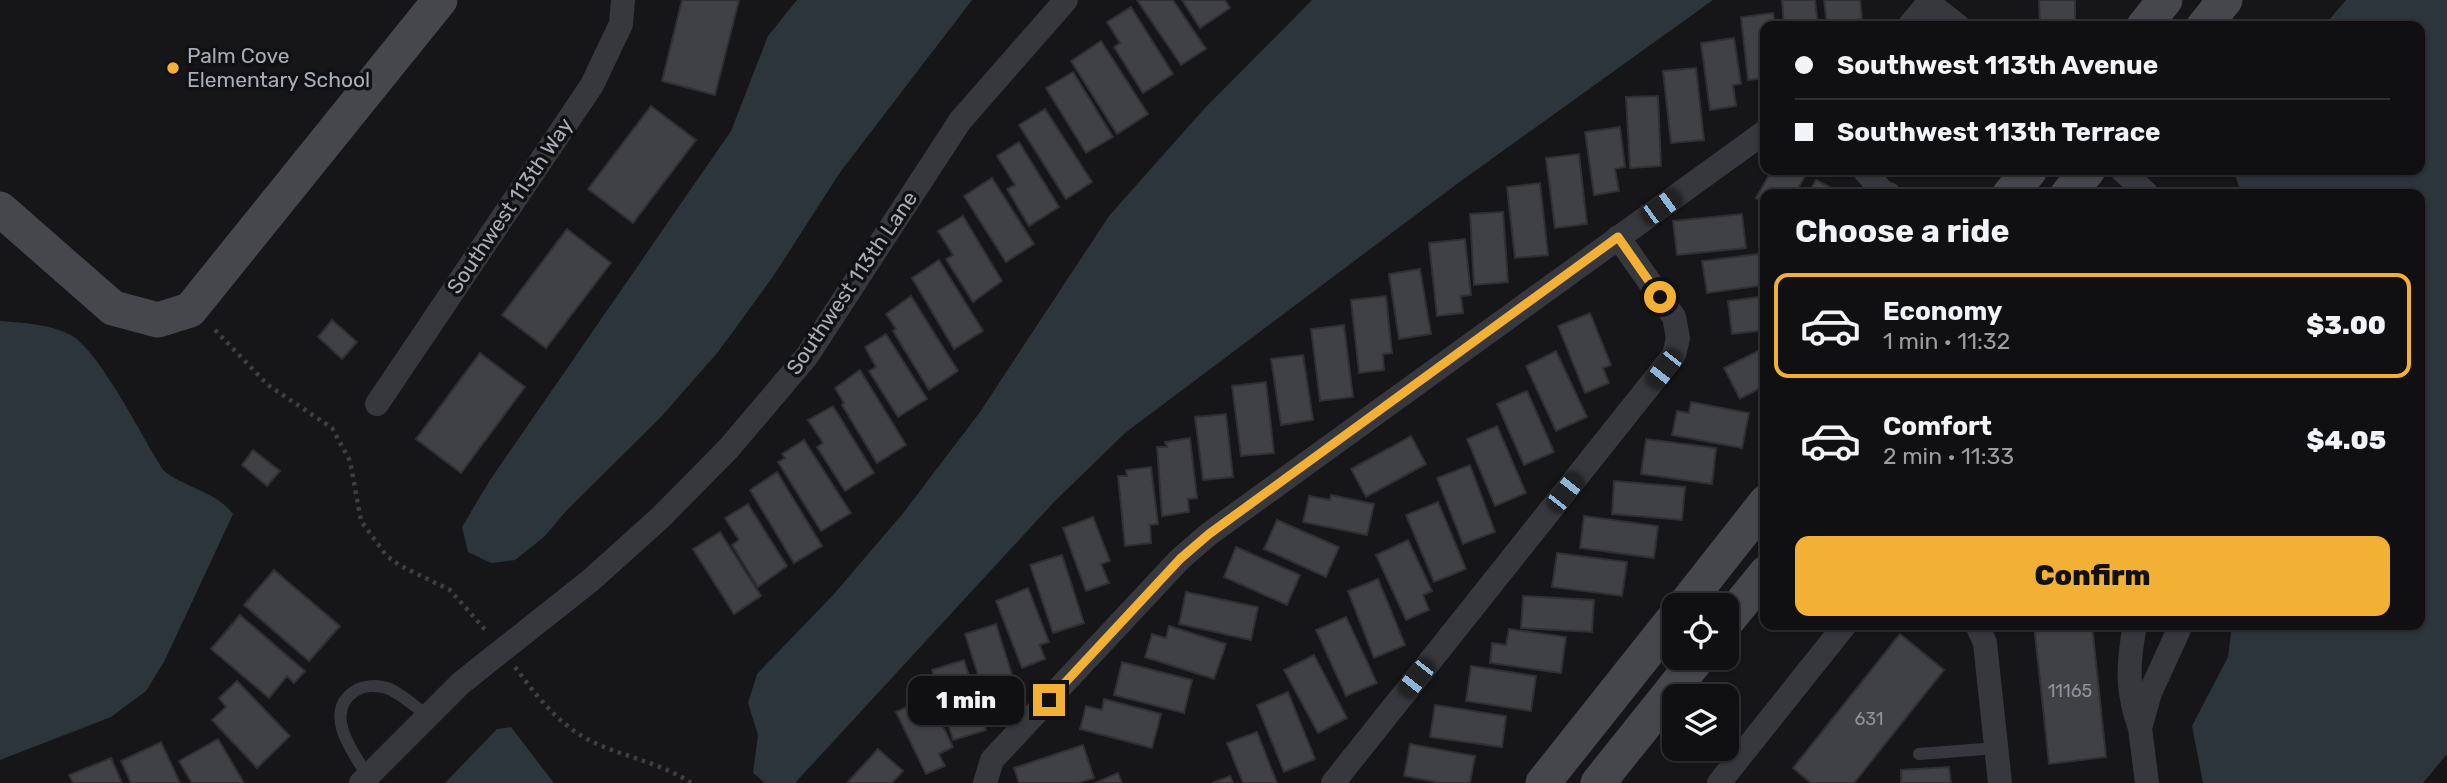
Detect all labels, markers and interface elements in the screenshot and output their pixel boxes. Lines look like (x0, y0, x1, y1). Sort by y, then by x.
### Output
place label: Palm Cove Elementary School (187, 43, 370, 92)
text: Southwest 113th Avenue (1837, 50, 2158, 81)
marker: Palm Cove Elementary School (165, 60, 181, 76)
street label: Southwest 113th Way (441, 113, 578, 298)
text: Southwest 113th Terrace (1837, 117, 2160, 148)
street label: Southwest 113th Lane (781, 186, 922, 379)
car (1638, 186, 1685, 228)
text: Choose a ride (1795, 212, 2009, 250)
route start (1644, 281, 1676, 313)
icon: car (1799, 294, 1862, 357)
text: Economy (1883, 296, 2002, 327)
text: $3.00 (2306, 310, 2386, 341)
text: 1 min · 11:32 (1883, 327, 2010, 355)
car (1643, 346, 1686, 392)
icon: car (1799, 409, 1862, 472)
text: Comfort (1883, 411, 1992, 442)
text: $4.05 (2307, 425, 2386, 456)
text: 2 min · 11:33 (1883, 442, 2014, 470)
car (1544, 469, 1587, 515)
button: Confirm (1795, 536, 2390, 616)
map controls (1662, 593, 1739, 761)
button: locate (1662, 593, 1739, 670)
car (1395, 655, 1438, 701)
callout: 1 min (909, 676, 1024, 724)
house number: 11165 (2048, 680, 2092, 702)
route end (1033, 684, 1065, 716)
button: layers (1662, 684, 1739, 761)
text: 1 min (936, 686, 996, 714)
house number: 631 (1854, 708, 1884, 730)

